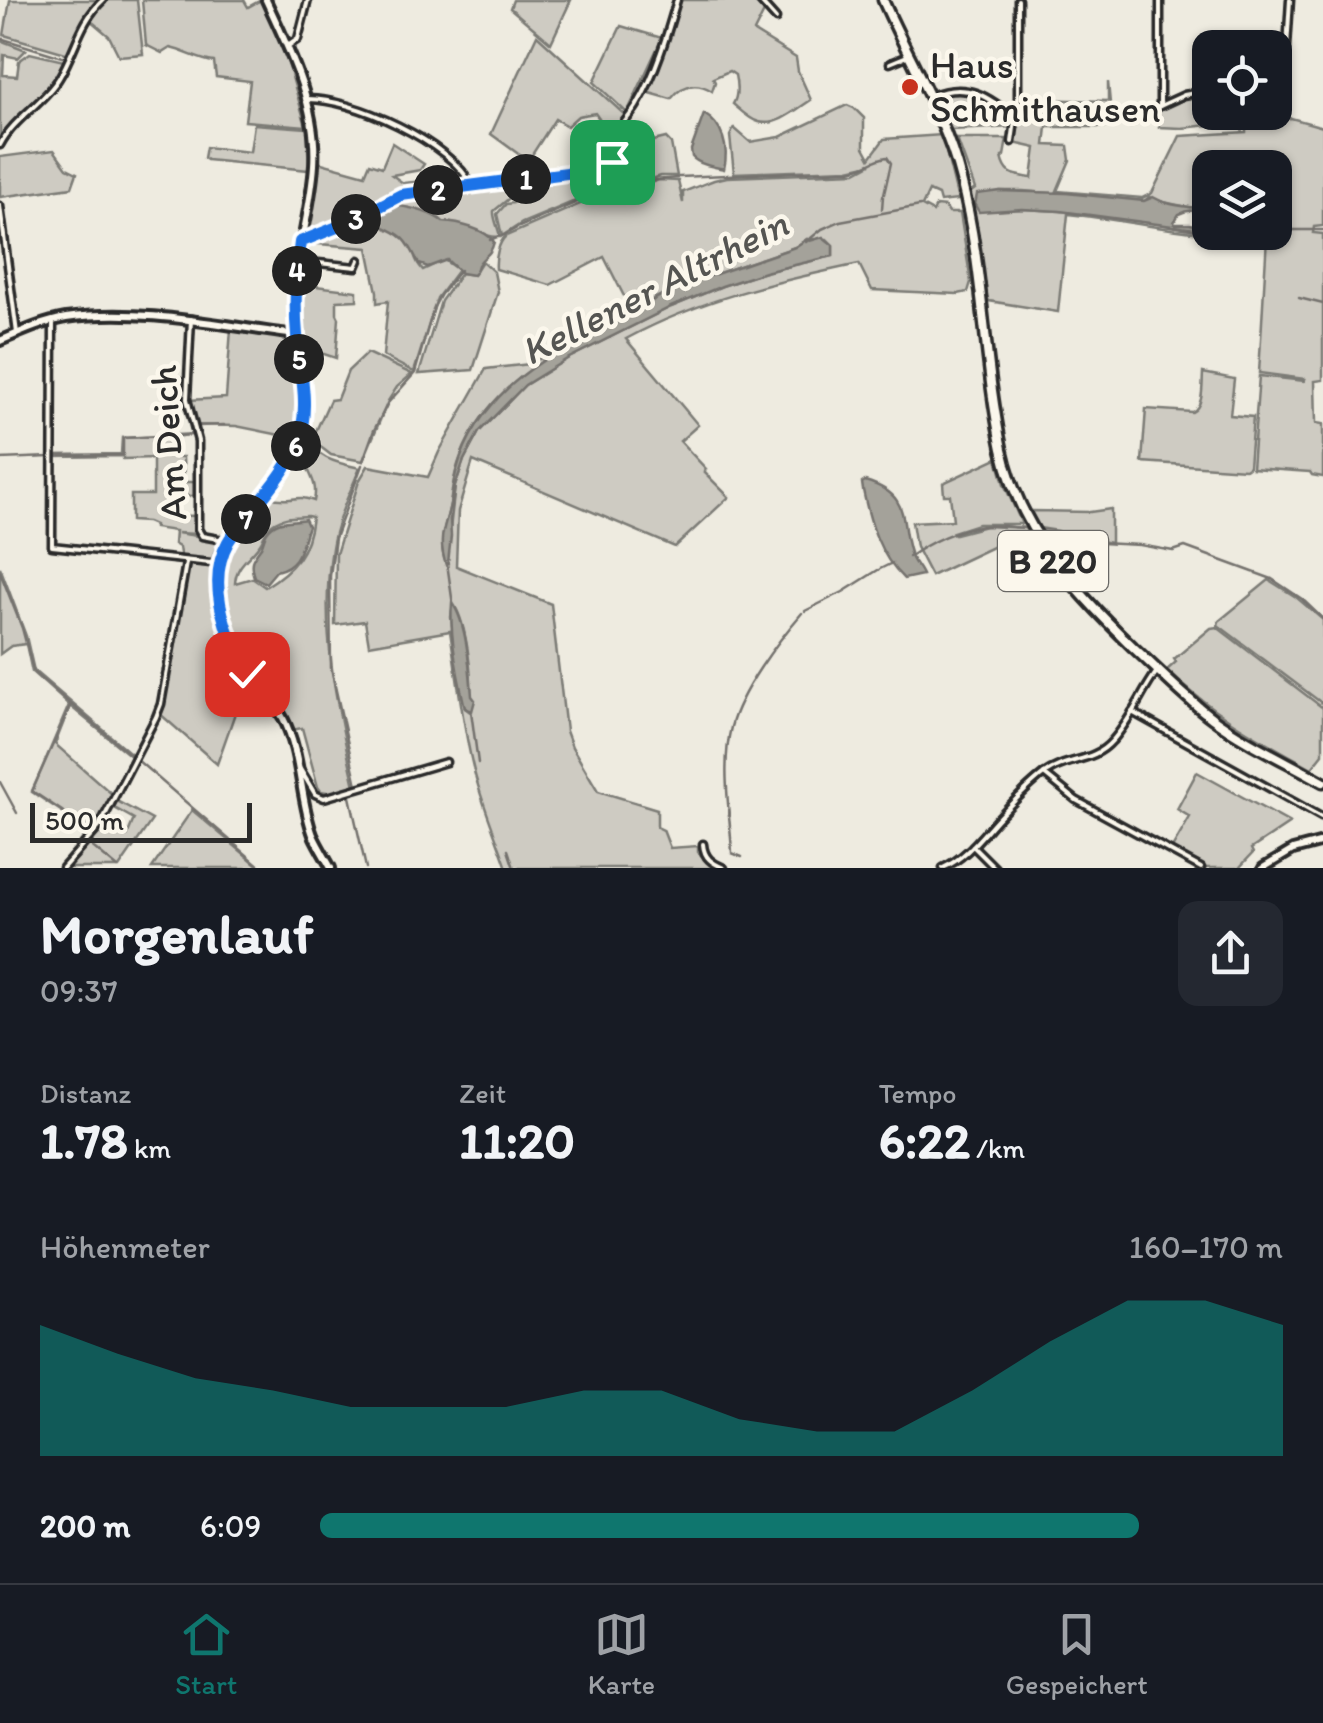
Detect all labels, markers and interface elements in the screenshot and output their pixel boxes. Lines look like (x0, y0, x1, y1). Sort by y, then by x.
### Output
map controls (1192, 30, 1292, 250)
button: locate (1192, 30, 1292, 130)
place label: Haus Schmithausen (930, 42, 1161, 132)
marker: Haus Schmithausen (899, 76, 921, 98)
pin (570, 120, 655, 205)
icon: arrive (585, 135, 640, 190)
button: layers (1192, 150, 1292, 250)
pin: 1 (501, 154, 551, 204)
text: 1 (520, 162, 533, 196)
pin: 2 (413, 165, 463, 215)
text: 2 (431, 173, 445, 207)
pin: 3 (331, 194, 381, 244)
water label: Kellener Altrhein (512, 199, 796, 375)
text: 3 (348, 202, 364, 236)
pin: 4 (272, 246, 322, 296)
text: 4 (289, 254, 305, 288)
pin: 5 (274, 334, 324, 384)
text: 5 (292, 342, 306, 376)
street label: Am Deich (140, 364, 196, 522)
pin: 6 (271, 421, 321, 471)
text: 6 (289, 429, 303, 463)
pin: 7 (221, 494, 271, 544)
text: 7 (239, 502, 253, 536)
road number: B 220 (998, 531, 1108, 591)
pin (205, 632, 290, 717)
icon: check (220, 647, 275, 702)
scale bar (30, 798, 252, 843)
text: 500 m (45, 803, 124, 837)
text: Morgenlauf (40, 901, 314, 967)
button: share (1178, 901, 1283, 1006)
text: 09:37 (40, 972, 118, 1010)
text: Distanz (40, 1076, 131, 1110)
text: Zeit (459, 1076, 506, 1110)
text: Tempo (879, 1076, 957, 1110)
text: 1.78 (40, 1110, 128, 1171)
text: 11:20 (459, 1110, 575, 1171)
text: 6:22 (879, 1110, 970, 1171)
text: km (128, 1131, 171, 1165)
text: /km (970, 1131, 1025, 1165)
text: Höhenmeter (40, 1228, 210, 1266)
text: 160–170 m (1129, 1228, 1283, 1266)
text: 200 m (40, 1507, 130, 1545)
text: 6:09 (200, 1507, 261, 1545)
tab: Start (175, 1607, 237, 1701)
tab: Karte (588, 1607, 655, 1701)
tab: Gespeichert (1006, 1607, 1148, 1701)

